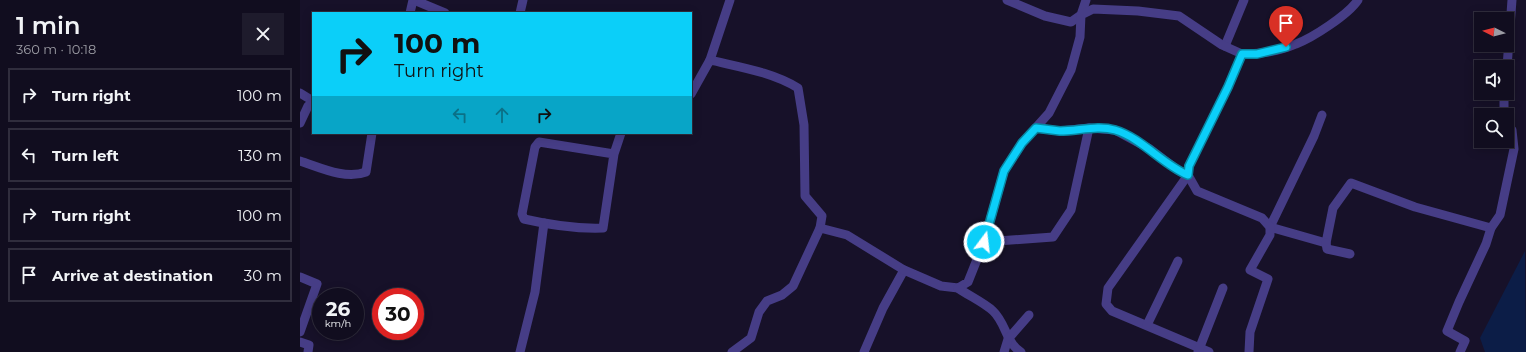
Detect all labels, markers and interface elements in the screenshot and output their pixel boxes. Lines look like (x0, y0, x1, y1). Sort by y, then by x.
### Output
pin (1269, 6, 1303, 47)
text: 1 min (16, 11, 80, 40)
icon: arrive (1275, 12, 1297, 34)
north arrow (1474, 12, 1514, 52)
map controls (1474, 12, 1514, 148)
button: close (242, 13, 284, 55)
text: 100 m (394, 26, 480, 60)
icon: right (328, 28, 380, 80)
text: 360 m · 10:18 (16, 41, 96, 57)
text: Turn right (394, 60, 484, 82)
button: sound (1474, 60, 1514, 100)
icon: right (18, 84, 40, 106)
text: Turn right (52, 86, 131, 105)
text: 100 m (237, 86, 282, 105)
icon: left (449, 104, 471, 126)
icon: ahead (491, 104, 513, 126)
icon: right (533, 104, 555, 126)
button: search (1474, 108, 1514, 148)
icon: left (18, 144, 40, 166)
text: Turn left (52, 146, 119, 165)
text: 130 m (238, 146, 282, 165)
icon: right (18, 204, 40, 226)
text: Turn right (52, 206, 131, 225)
text: 100 m (237, 206, 282, 225)
position arrow (963, 221, 1005, 263)
icon: arrive (18, 264, 40, 286)
text: Arrive at destination (52, 266, 213, 285)
text: 30 m (244, 266, 282, 285)
speed limit sign: 30 (372, 288, 424, 340)
text: 26 (326, 297, 350, 321)
text: km/h (325, 317, 351, 330)

